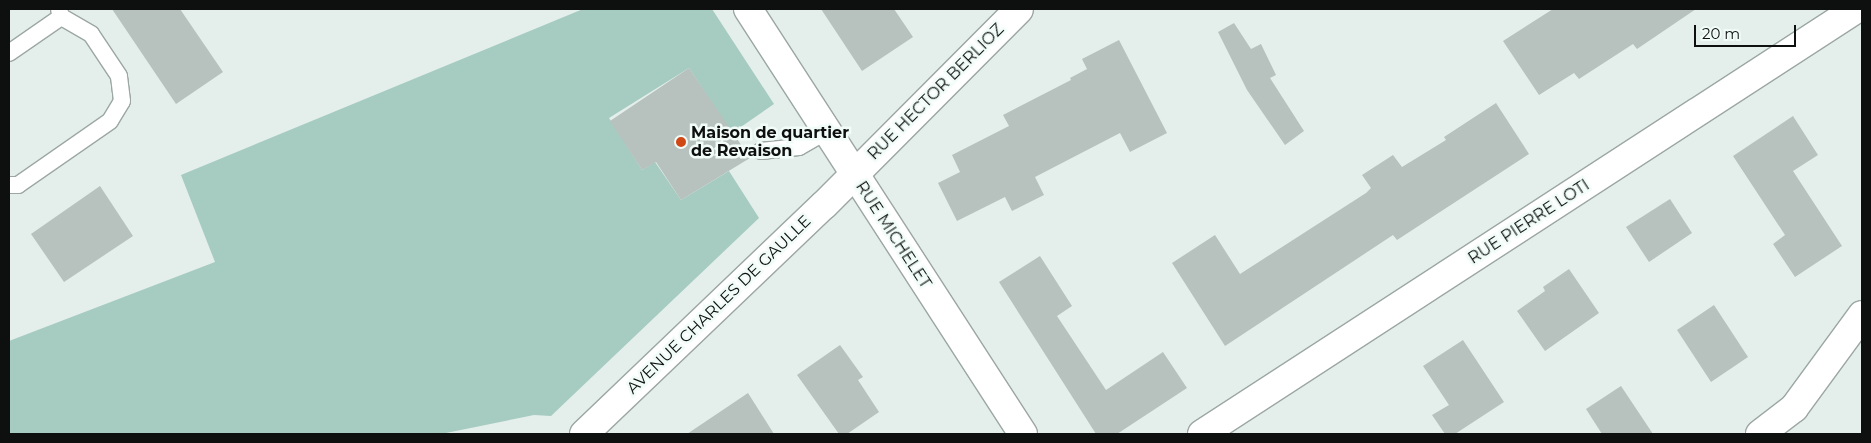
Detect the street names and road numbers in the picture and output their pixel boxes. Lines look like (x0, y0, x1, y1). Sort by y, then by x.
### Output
street label: RUE HECTOR BERLIOZ (864, 20, 1008, 164)
street label: RUE PIERRE LOTI (1465, 176, 1593, 268)
street label: RUE MICHELET (851, 178, 935, 292)
street label: AVENUE CHARLES DE GAULLE (623, 212, 815, 398)

